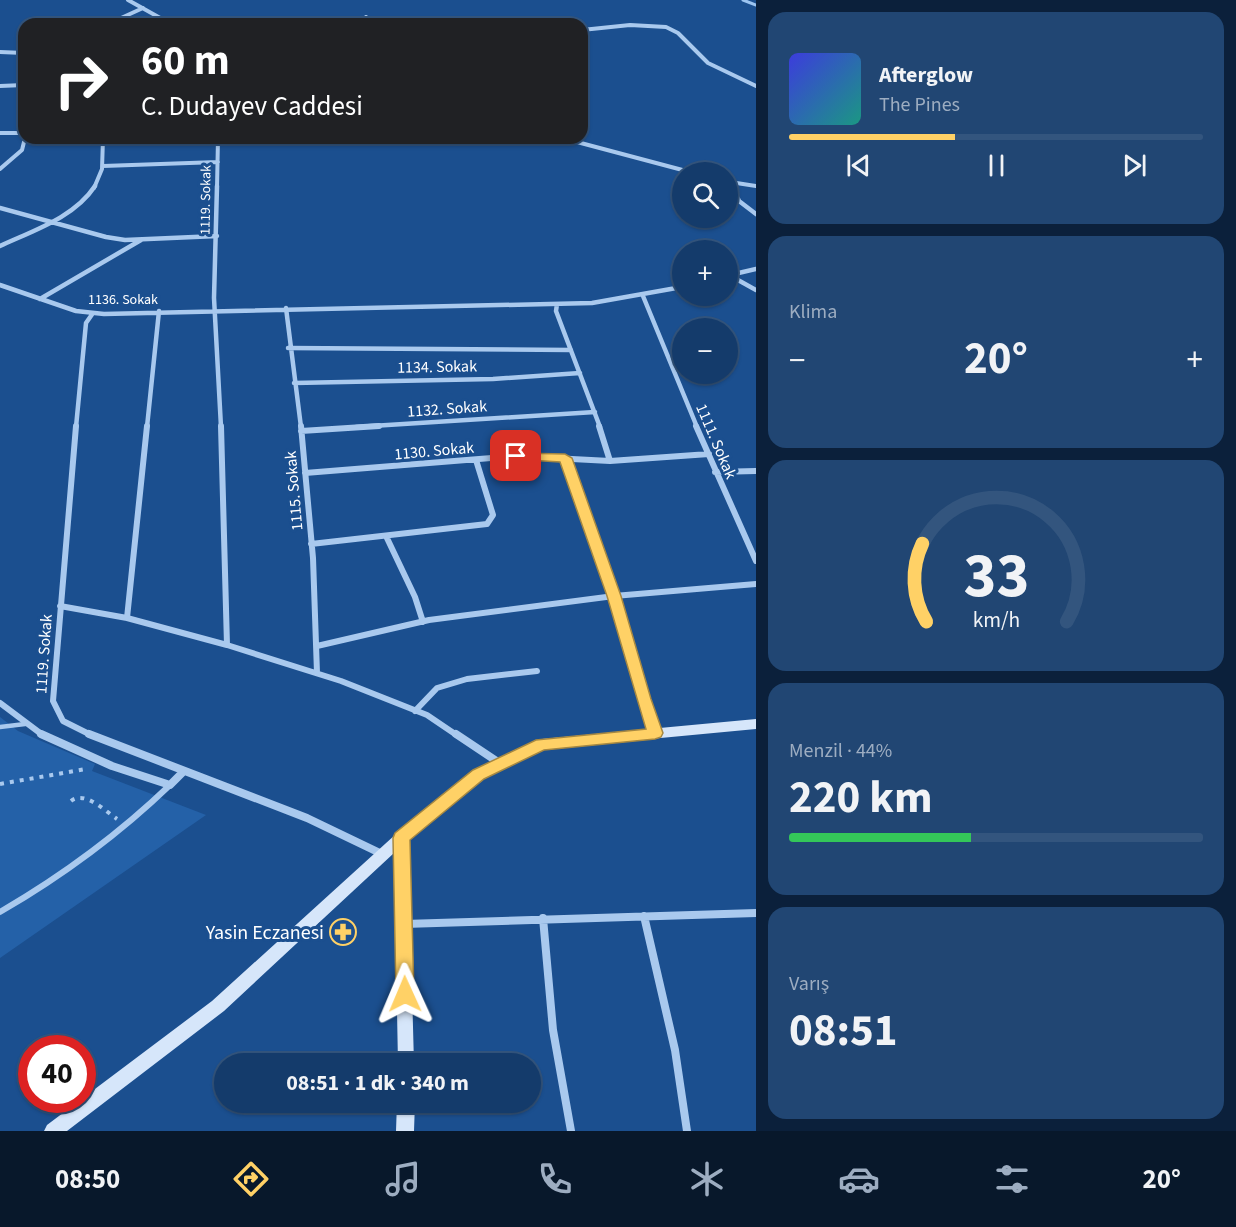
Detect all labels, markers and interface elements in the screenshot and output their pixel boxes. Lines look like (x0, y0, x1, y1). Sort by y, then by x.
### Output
text: 60 m (141, 31, 230, 91)
icon: right (42, 42, 120, 120)
text: Afterglow (879, 59, 973, 91)
text: C. Dudayev Caddesi (141, 87, 363, 126)
text: The Pines (879, 91, 960, 119)
icon: previous (842, 149, 875, 182)
icon: pause (980, 149, 1013, 182)
icon: next (1118, 149, 1151, 182)
map controls (672, 162, 738, 384)
button: search (672, 162, 738, 228)
street label: 1119. Sokak (195, 165, 217, 235)
button: + (672, 240, 738, 306)
street label: 1136. Sokak (88, 290, 158, 310)
text: Klima (789, 298, 837, 326)
button: − (672, 318, 738, 384)
text: 20° (964, 327, 1028, 391)
text: − (789, 337, 805, 384)
text: + (1187, 337, 1203, 384)
street label: 1134. Sokak (397, 355, 477, 379)
street label: 1132. Sokak (406, 395, 488, 423)
street label: 1111. Sokak (690, 400, 742, 483)
pin (490, 430, 541, 481)
street label: 1130. Sokak (393, 437, 475, 465)
icon: arrive (499, 439, 532, 472)
street label: 1115. Sokak (280, 450, 308, 532)
text: 33 (963, 533, 1029, 622)
text: km/h (972, 606, 1020, 637)
street label: 1119. Sokak (30, 613, 58, 695)
text: Menzil · 44% (789, 737, 892, 765)
text: 220 km (789, 766, 933, 830)
pharmacy icon: Yasin Eczanesi (328, 917, 358, 947)
place label: Yasin Eczanesi (205, 919, 324, 947)
position arrow (373, 962, 437, 1026)
text: Varış (789, 970, 829, 998)
text: 08:51 (789, 999, 898, 1063)
speed limit sign: 40 (18, 1035, 96, 1113)
text: 08:51 · 1 dk · 340 m (286, 1067, 469, 1099)
icon: directions (230, 1158, 272, 1200)
icon: music (382, 1158, 424, 1200)
icon: phone (534, 1158, 576, 1200)
icon: climate (686, 1158, 728, 1200)
icon: car (838, 1158, 880, 1200)
icon: filters (991, 1158, 1033, 1200)
text: 08:50 (55, 1160, 120, 1199)
text: 20° (1143, 1160, 1181, 1199)

